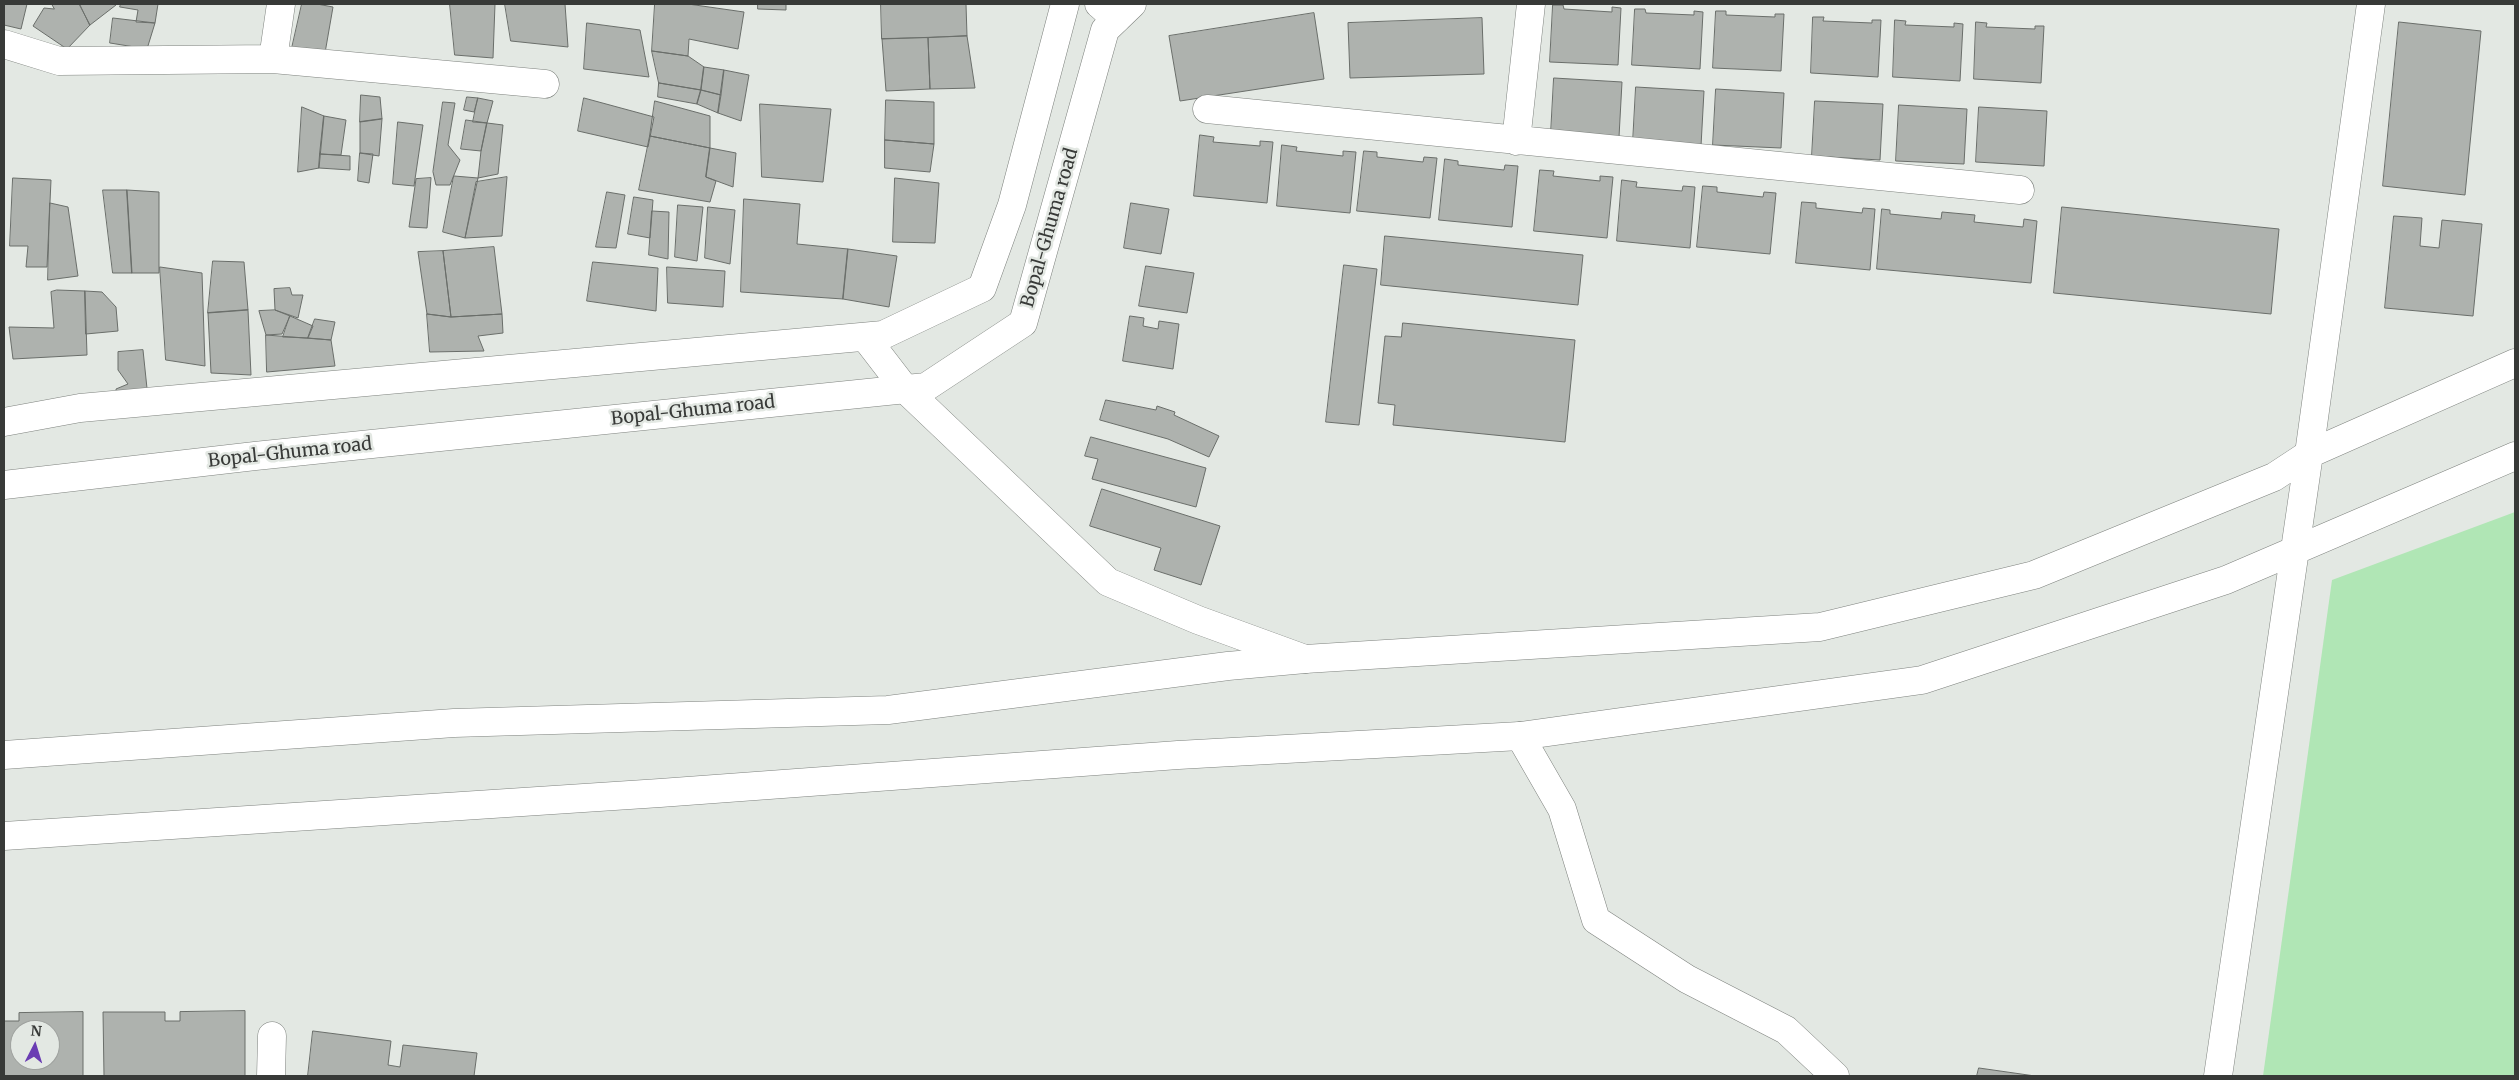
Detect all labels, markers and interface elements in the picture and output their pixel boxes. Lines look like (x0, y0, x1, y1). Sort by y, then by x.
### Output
street label: Bopal-Ghuma road (1017, 146, 1083, 310)
street label: Bopal-Ghuma road (610, 392, 776, 430)
street label: Bopal-Ghuma road (207, 434, 373, 472)
north arrow (10, 1020, 60, 1070)
text: N (30, 1022, 43, 1041)

